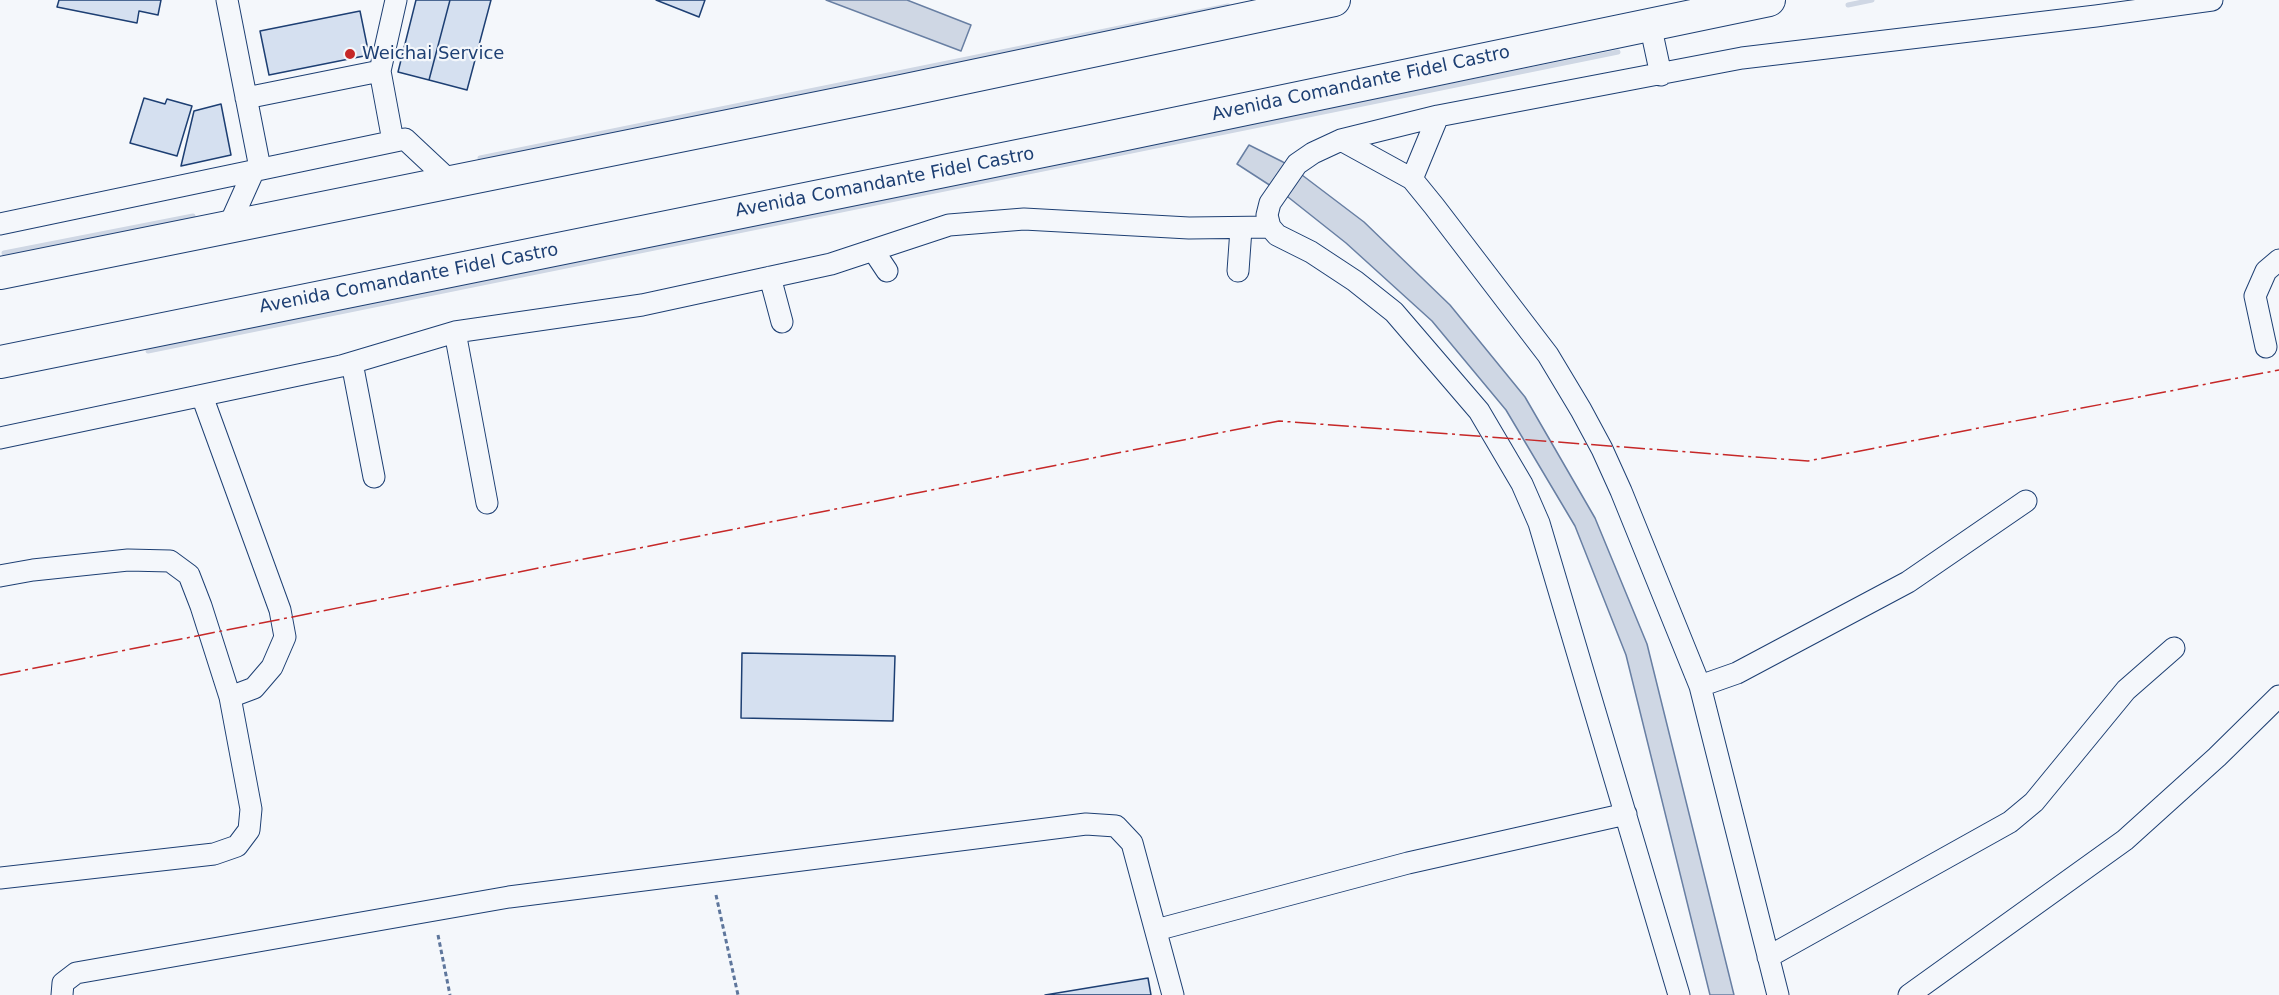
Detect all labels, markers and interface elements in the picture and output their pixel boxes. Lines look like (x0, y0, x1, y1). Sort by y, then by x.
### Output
street label: Avenida Comandante Fidel Castro (1210, 42, 1512, 126)
place label: Weichai Service (362, 43, 504, 65)
marker: Weichai Service (343, 47, 357, 61)
street label: Avenida Comandante Fidel Castro (734, 143, 1036, 223)
street label: Avenida Comandante Fidel Castro (258, 239, 560, 319)

